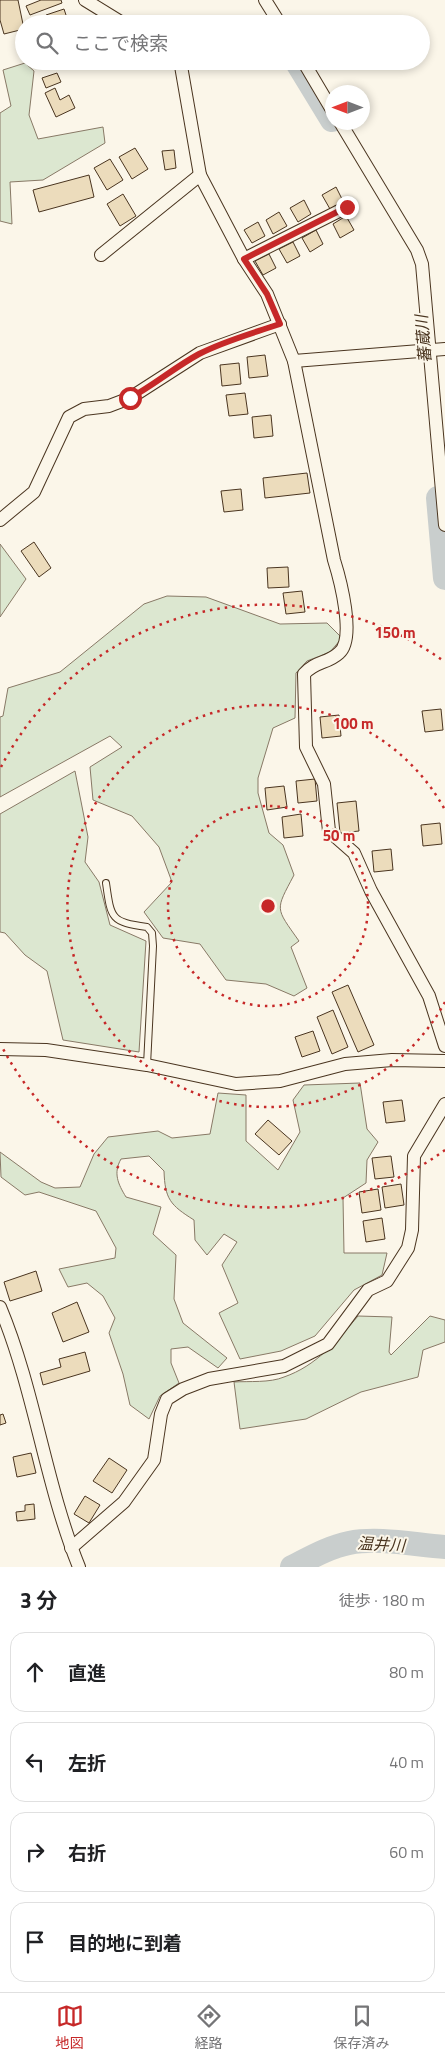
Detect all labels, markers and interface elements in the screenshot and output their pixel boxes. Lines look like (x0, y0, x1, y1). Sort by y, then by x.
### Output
search box (15, 15, 430, 70)
text: ここで検索 (73, 28, 168, 57)
icon: search (33, 29, 61, 57)
north arrow (325, 85, 370, 130)
route end (336, 196, 359, 219)
water label: 蕃蔵川 (409, 312, 437, 364)
route start (119, 387, 142, 410)
text: 150 m (374, 621, 416, 644)
text: 100 m (332, 712, 374, 735)
text: 50 m (323, 824, 355, 847)
centre of rings (259, 897, 277, 915)
water label: 温井川 (356, 1531, 408, 1557)
text: 3 分 (20, 1584, 57, 1616)
text: 徒歩 · 180 m (339, 1588, 425, 1612)
icon: ahead (21, 1658, 49, 1686)
text: 直進 (68, 1658, 106, 1687)
text: 80 m (389, 1660, 424, 1684)
icon: left (21, 1748, 49, 1776)
text: 左折 (68, 1748, 106, 1777)
text: 40 m (389, 1750, 424, 1774)
icon: right (21, 1838, 49, 1866)
text: 右折 (68, 1838, 106, 1867)
text: 60 m (389, 1840, 424, 1864)
icon: arrive (21, 1928, 49, 1956)
text: 目的地に到着 (68, 1928, 182, 1957)
tab: 地図 (56, 2002, 84, 2053)
tab: 経路 (195, 2002, 223, 2053)
tab: 保存済み (334, 2002, 390, 2053)

